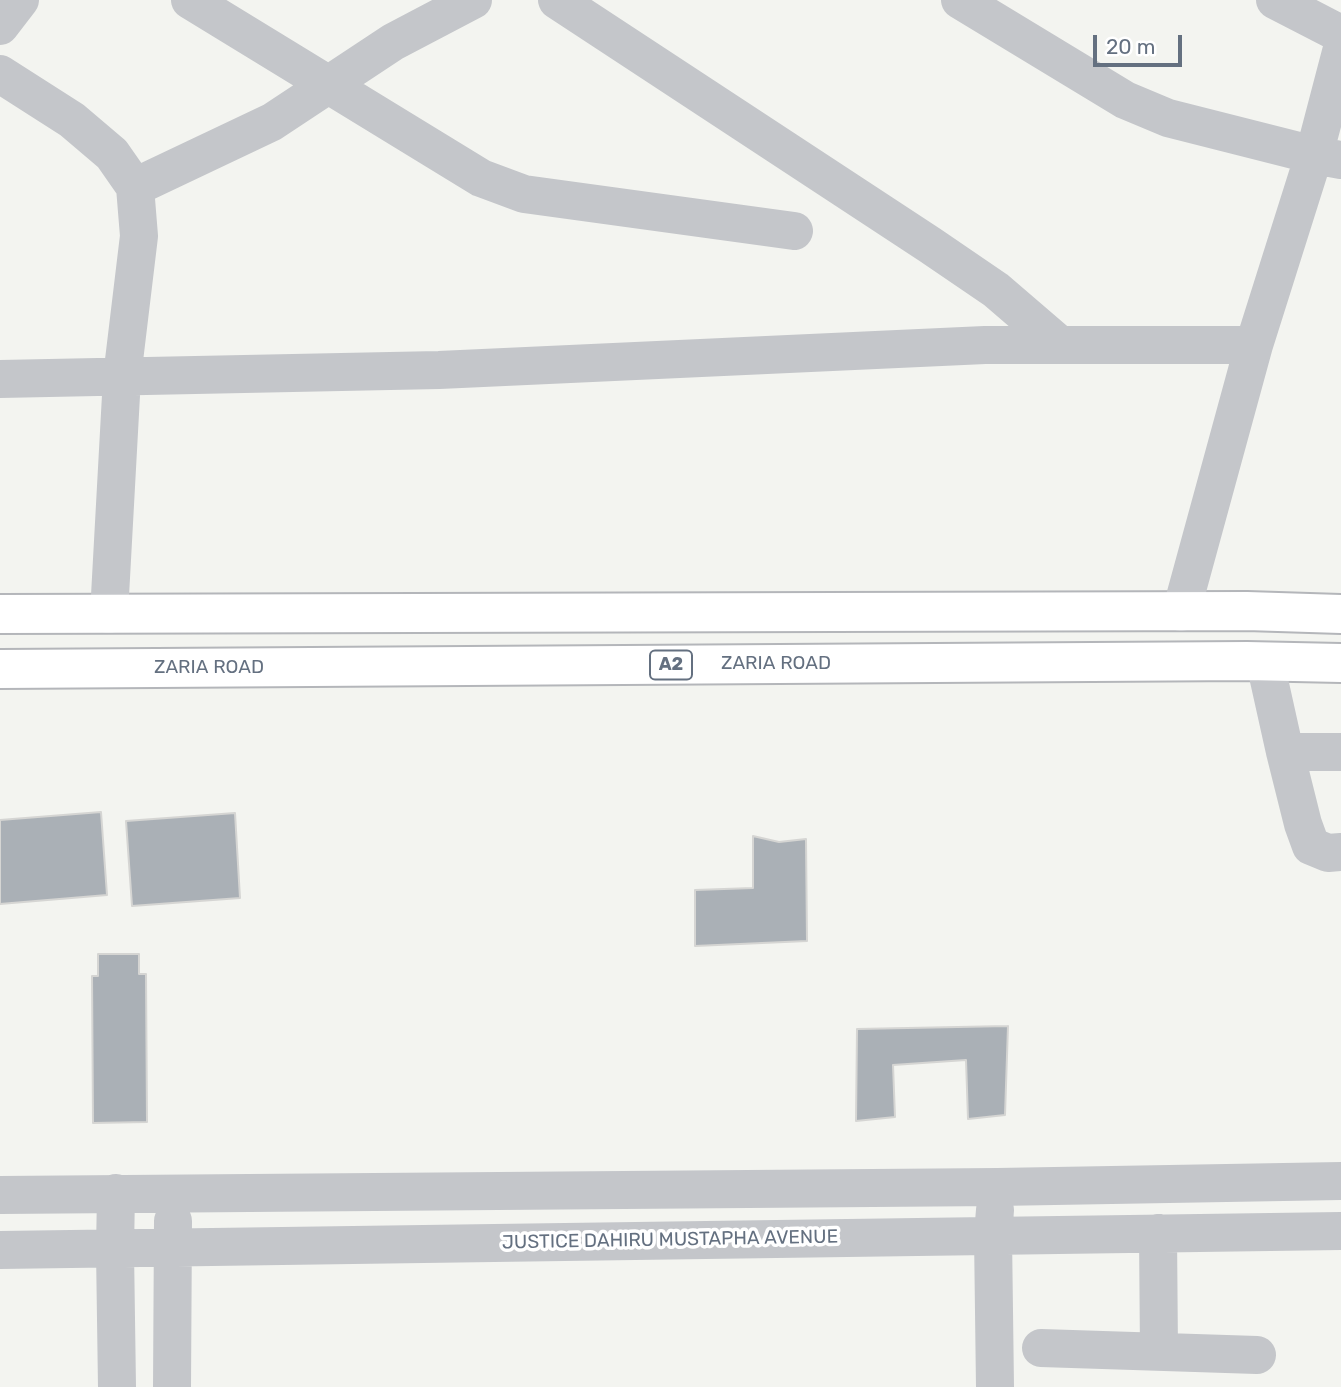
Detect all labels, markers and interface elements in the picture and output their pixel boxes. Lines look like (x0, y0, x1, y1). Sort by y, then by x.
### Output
scale bar (1096, 21, 1185, 65)
text: 20 m (1106, 34, 1155, 59)
road number: A2 (650, 650, 692, 680)
street label: ZARIA ROAD (721, 653, 831, 675)
street label: ZARIA ROAD (154, 657, 264, 679)
street label: JUSTICE DAHIRU MUSTAPHA AVENUE (502, 1226, 838, 1254)

